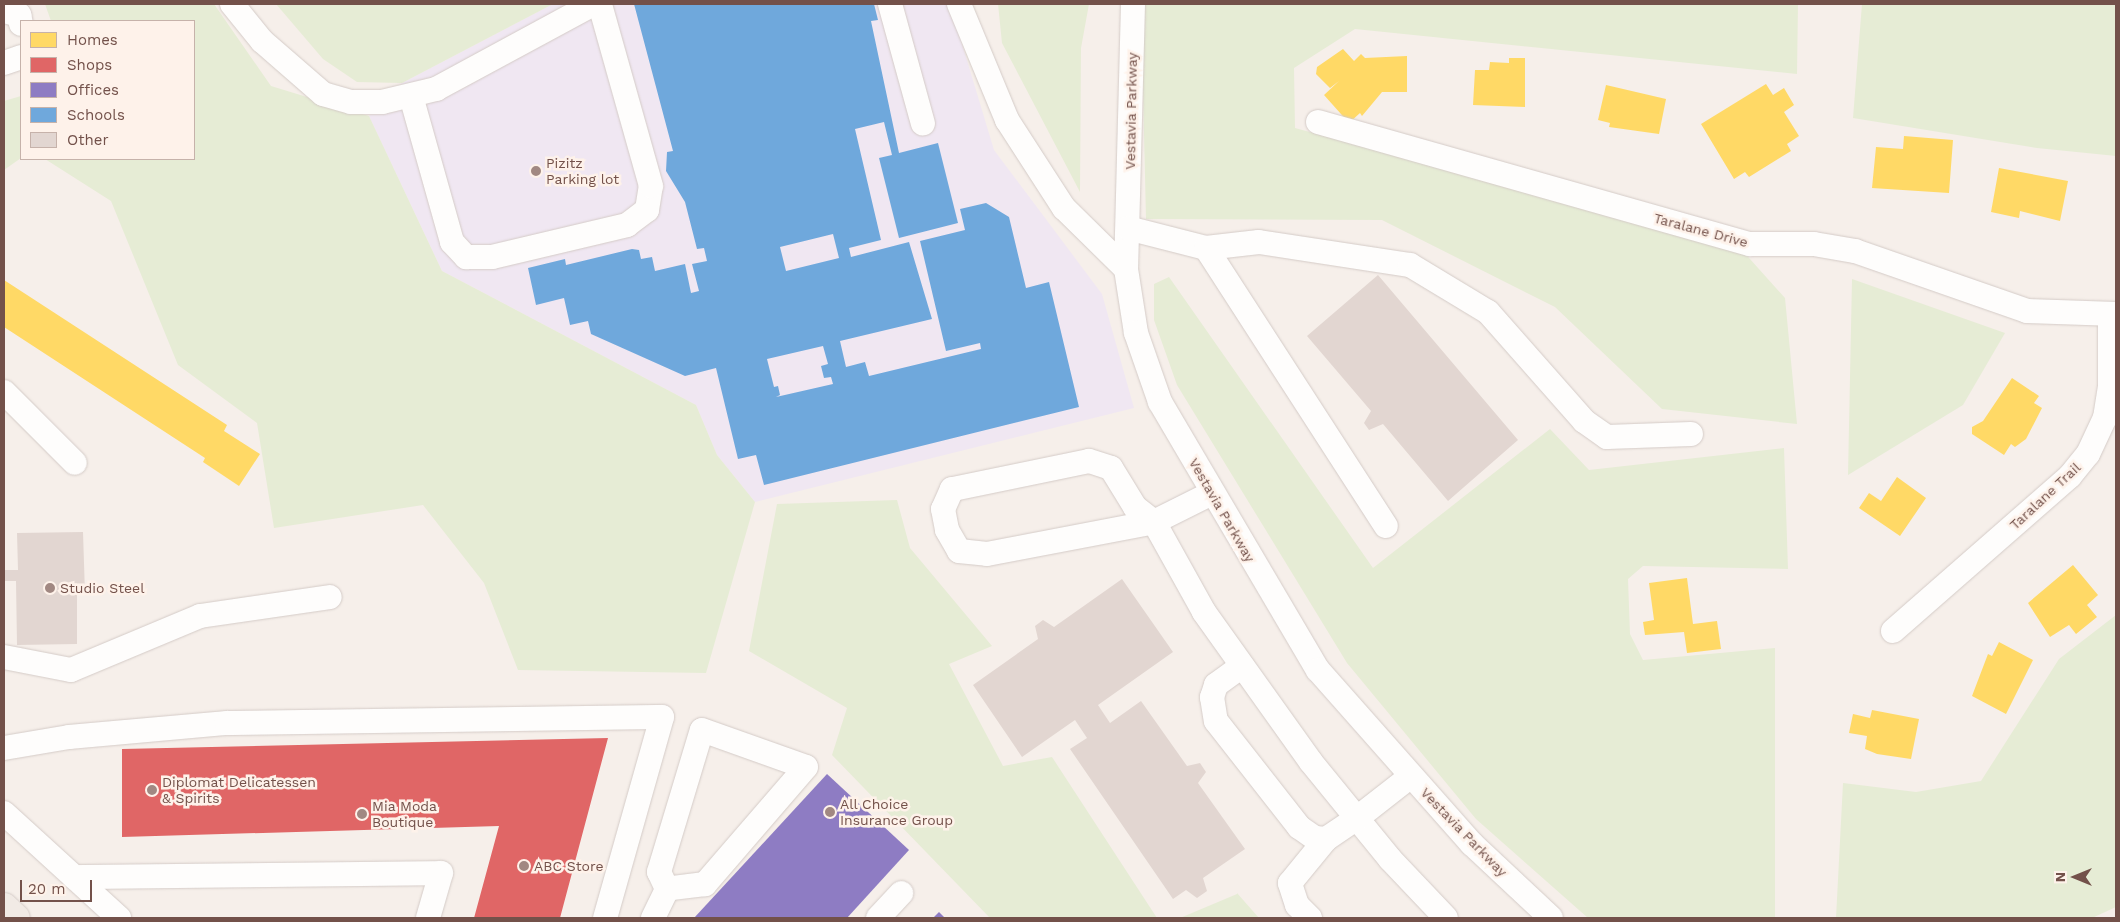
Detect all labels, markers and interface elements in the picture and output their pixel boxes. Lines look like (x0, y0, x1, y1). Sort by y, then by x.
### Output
legend (20, 20, 195, 160)
text: Homes (67, 31, 118, 49)
street label: Vestavia Parkway (1122, 52, 1140, 170)
text: Shops (67, 56, 112, 74)
text: Offices (67, 81, 119, 99)
text: Schools (67, 106, 125, 124)
text: Other (67, 131, 109, 149)
place label: Pizitz Parking lot (546, 155, 619, 188)
marker: Pizitz Parking lot (530, 165, 542, 177)
street label: Taralane Drive (1652, 209, 1750, 251)
street label: Vestavia Parkway (1185, 455, 1259, 565)
street label: Taralane Trail (2006, 459, 2084, 533)
place label: Studio Steel (60, 580, 144, 596)
marker: Studio Steel (44, 582, 56, 594)
place label: Diplomat Delicatessen & Spirits (162, 774, 316, 806)
marker: Diplomat Delicatessen & Spirits (146, 784, 158, 796)
street label: Vestavia Parkway (1417, 784, 1511, 880)
place label: All Choice Insurance Group (840, 796, 953, 829)
place label: Mia Moda Boutique (372, 798, 437, 830)
marker: All Choice Insurance Group (824, 806, 836, 818)
marker: Mia Moda Boutique (356, 808, 368, 820)
north arrow (2050, 852, 2100, 902)
place label: ABC Store (534, 858, 604, 874)
marker: ABC Store (518, 860, 530, 872)
scale bar (22, 870, 95, 902)
text: N (2052, 872, 2068, 882)
text: 20 m (28, 880, 66, 898)

